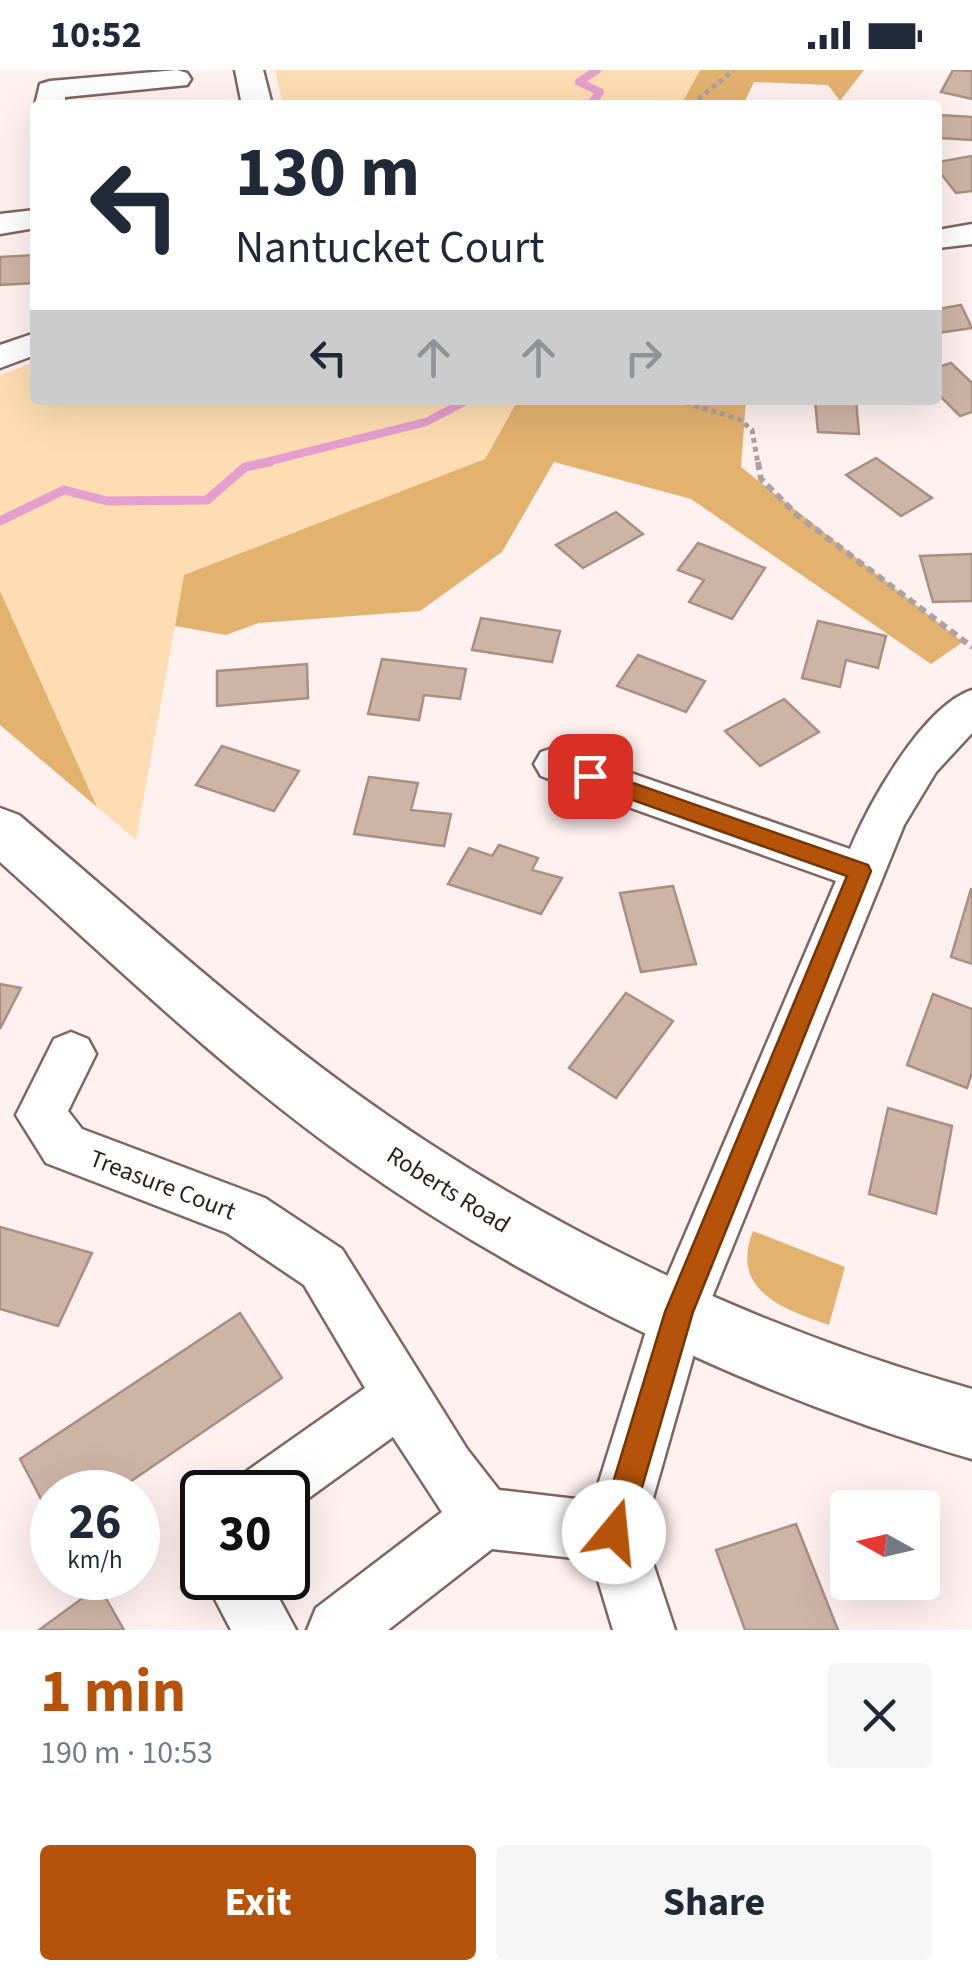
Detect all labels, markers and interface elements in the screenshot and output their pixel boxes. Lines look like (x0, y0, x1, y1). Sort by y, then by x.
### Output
text: 10:52 (50, 8, 142, 62)
text: 130 m (235, 123, 420, 223)
icon: left (70, 140, 200, 270)
text: Nantucket Court (235, 216, 545, 280)
icon: left (301, 330, 356, 385)
icon: ahead (406, 330, 461, 385)
icon: ahead (511, 330, 566, 385)
icon: right (616, 330, 671, 385)
pin (548, 734, 633, 819)
icon: arrive (563, 749, 618, 804)
street label: Roberts Road (380, 1138, 517, 1242)
street label: Treasure Court (84, 1141, 241, 1229)
speed limit sign: 30 (180, 1470, 310, 1600)
position arrow (562, 1480, 666, 1584)
text: 26 (69, 1487, 121, 1558)
north arrow (830, 1490, 940, 1600)
map controls (830, 1490, 940, 1600)
text: km/h (67, 1542, 123, 1578)
text: 1 min (40, 1650, 186, 1735)
button: close (827, 1663, 932, 1768)
text: 190 m · 10:53 (40, 1730, 213, 1776)
button: Exit (40, 1845, 476, 1960)
button: Share (496, 1845, 932, 1960)

